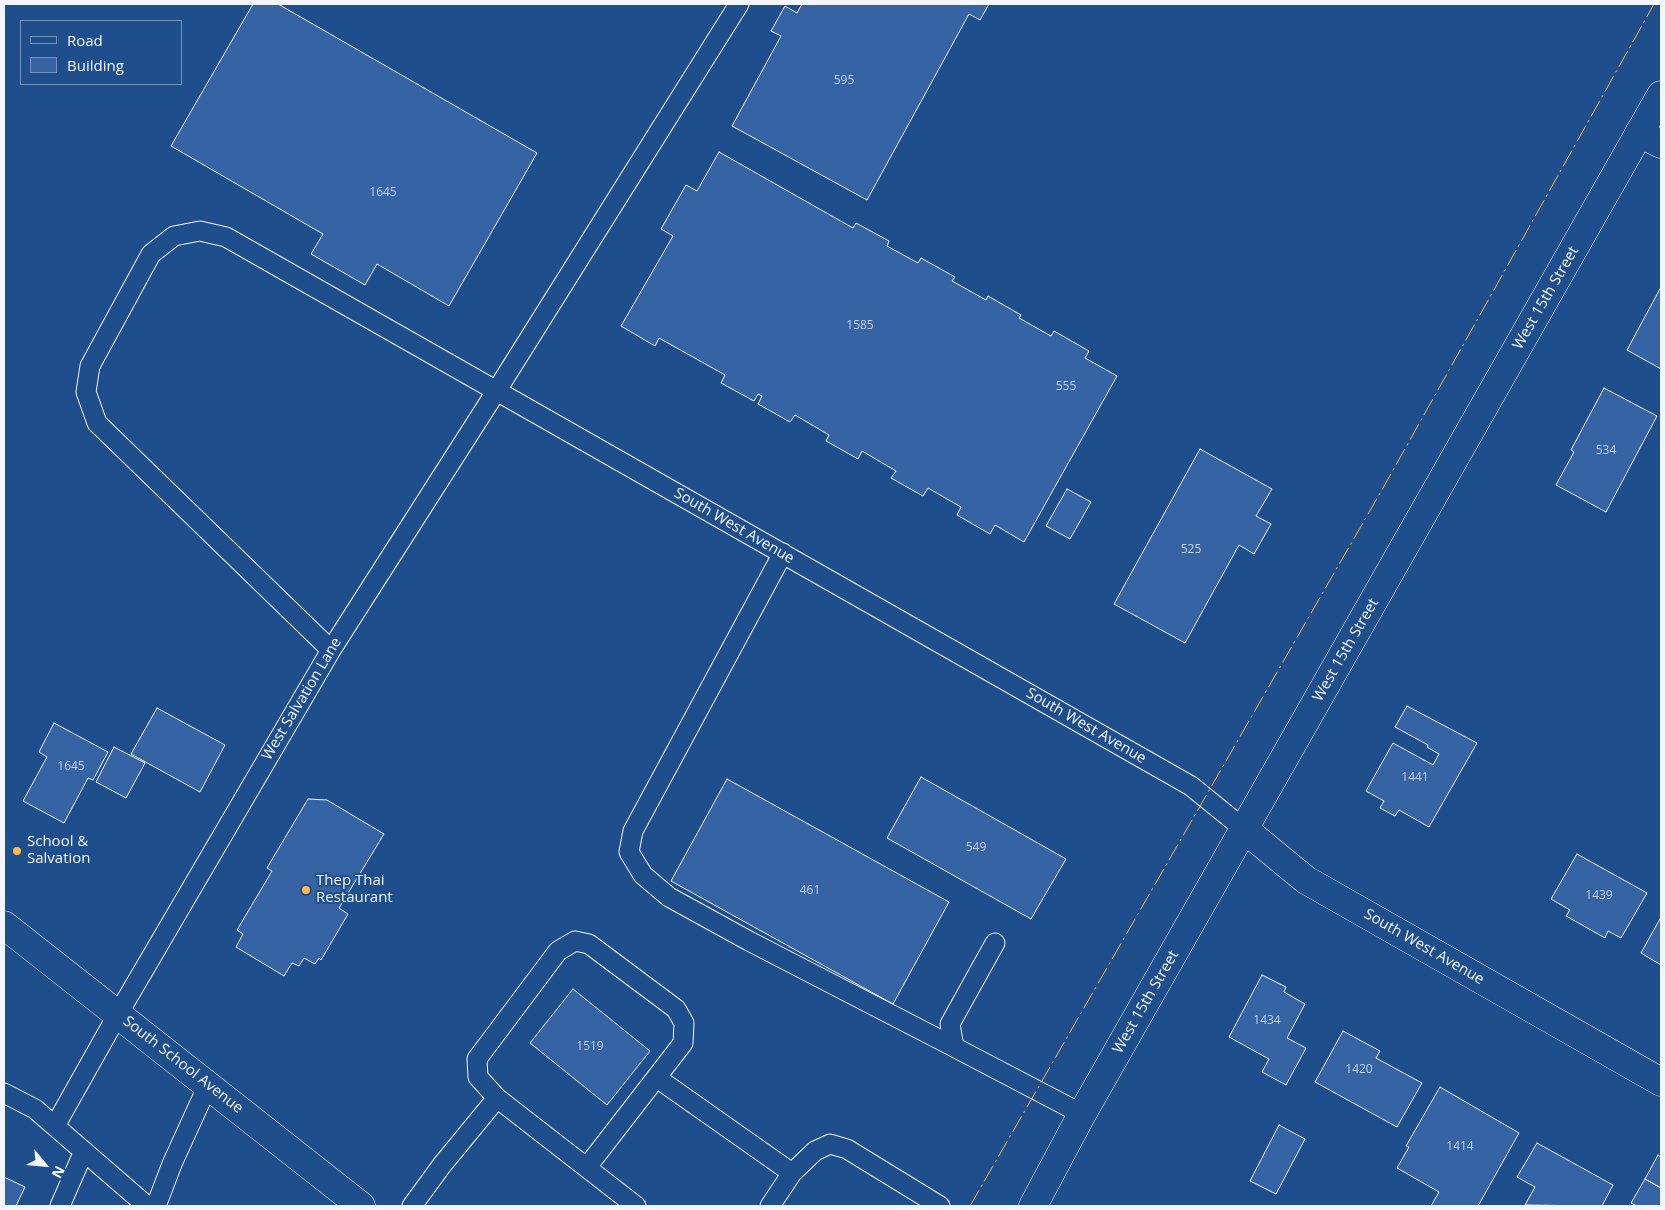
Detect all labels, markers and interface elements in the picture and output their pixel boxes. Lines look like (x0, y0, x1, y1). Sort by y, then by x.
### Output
legend (20, 20, 182, 85)
text: Road (67, 30, 103, 50)
text: Building (67, 55, 124, 75)
house number: 595 (834, 74, 854, 88)
house number: 1645 (369, 186, 397, 200)
street label: West 15th Street (1509, 243, 1583, 353)
house number: 1585 (846, 319, 874, 333)
house number: 555 (1056, 380, 1076, 394)
house number: 534 (1596, 444, 1616, 458)
street label: South West Avenue (671, 484, 797, 568)
house number: 525 (1181, 543, 1201, 557)
street label: West 15th Street (1309, 595, 1383, 705)
street label: West Salvation Lane (258, 634, 346, 764)
street label: South West Avenue (1023, 684, 1149, 768)
house number: 1645 (57, 760, 85, 774)
house number: 1441 (1401, 771, 1429, 785)
place label: School & Salvation (27, 833, 91, 868)
house number: 549 (966, 841, 986, 855)
marker: School & Salvation (11, 845, 23, 857)
place label: Thep Thai Restaurant (316, 872, 393, 907)
marker: Thep Thai Restaurant (300, 884, 312, 896)
house number: 461 (800, 884, 820, 898)
house number: 1439 (1585, 889, 1613, 903)
street label: South West Avenue (1361, 905, 1487, 989)
street label: West 15th Street (1109, 947, 1183, 1057)
street label: South School Avenue (119, 1013, 247, 1117)
house number: 1434 (1253, 1014, 1281, 1028)
house number: 1519 (576, 1040, 604, 1054)
house number: 1420 (1345, 1063, 1373, 1077)
north arrow (20, 1140, 70, 1190)
house number: 1414 (1446, 1140, 1474, 1154)
text: N (48, 1163, 70, 1182)

